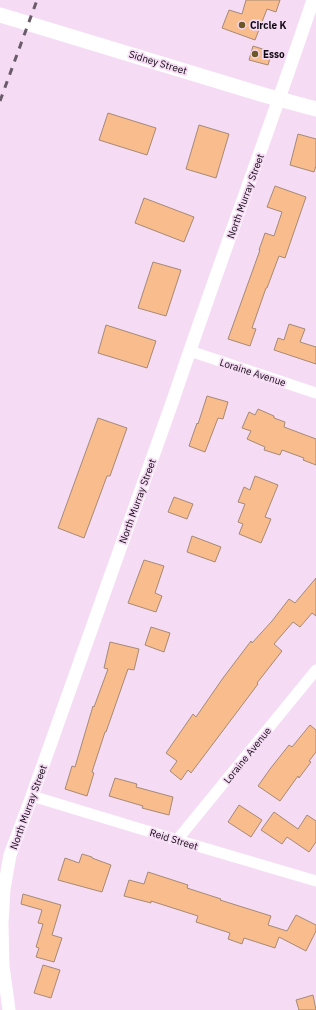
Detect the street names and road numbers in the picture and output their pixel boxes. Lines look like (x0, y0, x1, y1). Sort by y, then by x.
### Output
street label: Sidney Street (127, 47, 189, 78)
street label: North Murray Street (224, 152, 267, 240)
street label: Loraine Avenue (218, 356, 288, 389)
street label: North Murray Street (116, 457, 159, 545)
street label: Loraine Avenue (221, 724, 274, 786)
street label: North Murray Street (7, 763, 50, 851)
street label: Reid Street (148, 826, 200, 853)

